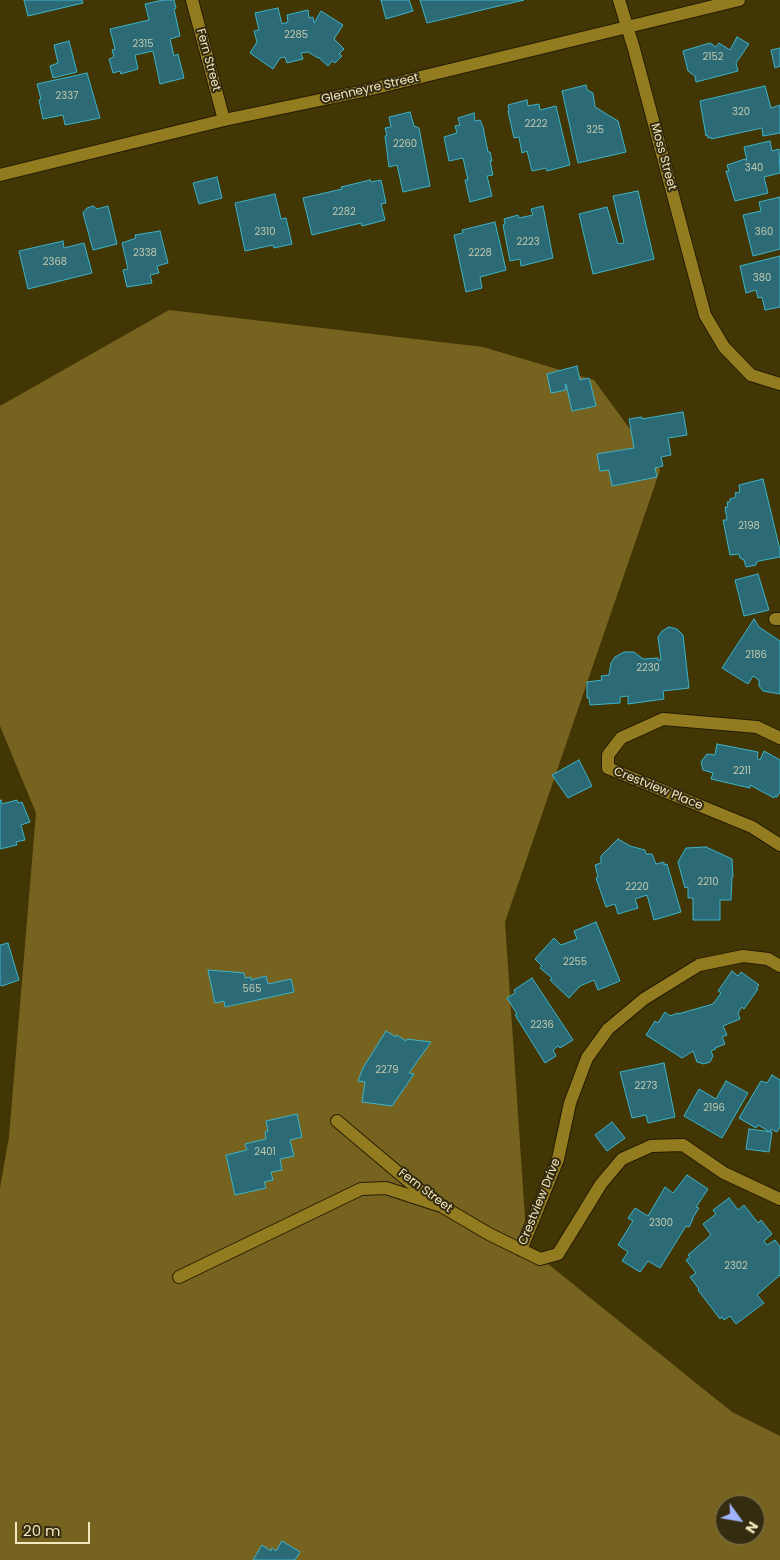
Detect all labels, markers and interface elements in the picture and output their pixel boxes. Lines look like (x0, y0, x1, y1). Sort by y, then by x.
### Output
street label: Fern Street (193, 27, 223, 93)
house number: 2285 (284, 29, 308, 41)
house number: 2315 (132, 38, 154, 50)
house number: 2152 (703, 51, 723, 63)
street label: Glenneyre Street (320, 71, 420, 107)
house number: 2337 (56, 90, 78, 102)
house number: 320 (732, 106, 750, 118)
house number: 2222 (525, 118, 547, 130)
street label: Moss Street (647, 122, 679, 192)
house number: 325 (586, 124, 604, 136)
house number: 2260 (393, 138, 417, 150)
house number: 340 (745, 162, 763, 174)
house number: 2282 (332, 206, 356, 218)
house number: 2310 (254, 226, 276, 238)
house number: 360 (755, 226, 773, 238)
house number: 2223 (516, 236, 540, 248)
house number: 2338 (133, 247, 157, 259)
house number: 2228 (468, 247, 492, 259)
house number: 2368 (43, 256, 67, 268)
house number: 380 (753, 272, 771, 284)
house number: 2198 (738, 520, 760, 532)
house number: 2186 (745, 649, 767, 661)
house number: 2230 (636, 662, 660, 674)
street label: Crestview Place (611, 765, 705, 813)
house number: 2211 (733, 765, 751, 777)
house number: 2210 (698, 876, 718, 888)
house number: 2220 (625, 881, 649, 893)
house number: 2255 (563, 956, 587, 968)
house number: 565 (243, 983, 261, 995)
house number: 2236 (530, 1019, 554, 1031)
house number: 2279 (375, 1064, 399, 1076)
house number: 2273 (635, 1080, 657, 1092)
house number: 2196 (703, 1102, 725, 1114)
house number: 2401 (254, 1146, 276, 1158)
street label: Crestview Drive (516, 1157, 564, 1247)
street label: Fern Street (395, 1166, 455, 1216)
house number: 2300 (649, 1217, 673, 1229)
house number: 2302 (724, 1260, 748, 1272)
north arrow (715, 1495, 765, 1545)
scale bar (18, 1512, 92, 1544)
text: N (741, 1518, 763, 1537)
text: 20 m (23, 1520, 61, 1541)

